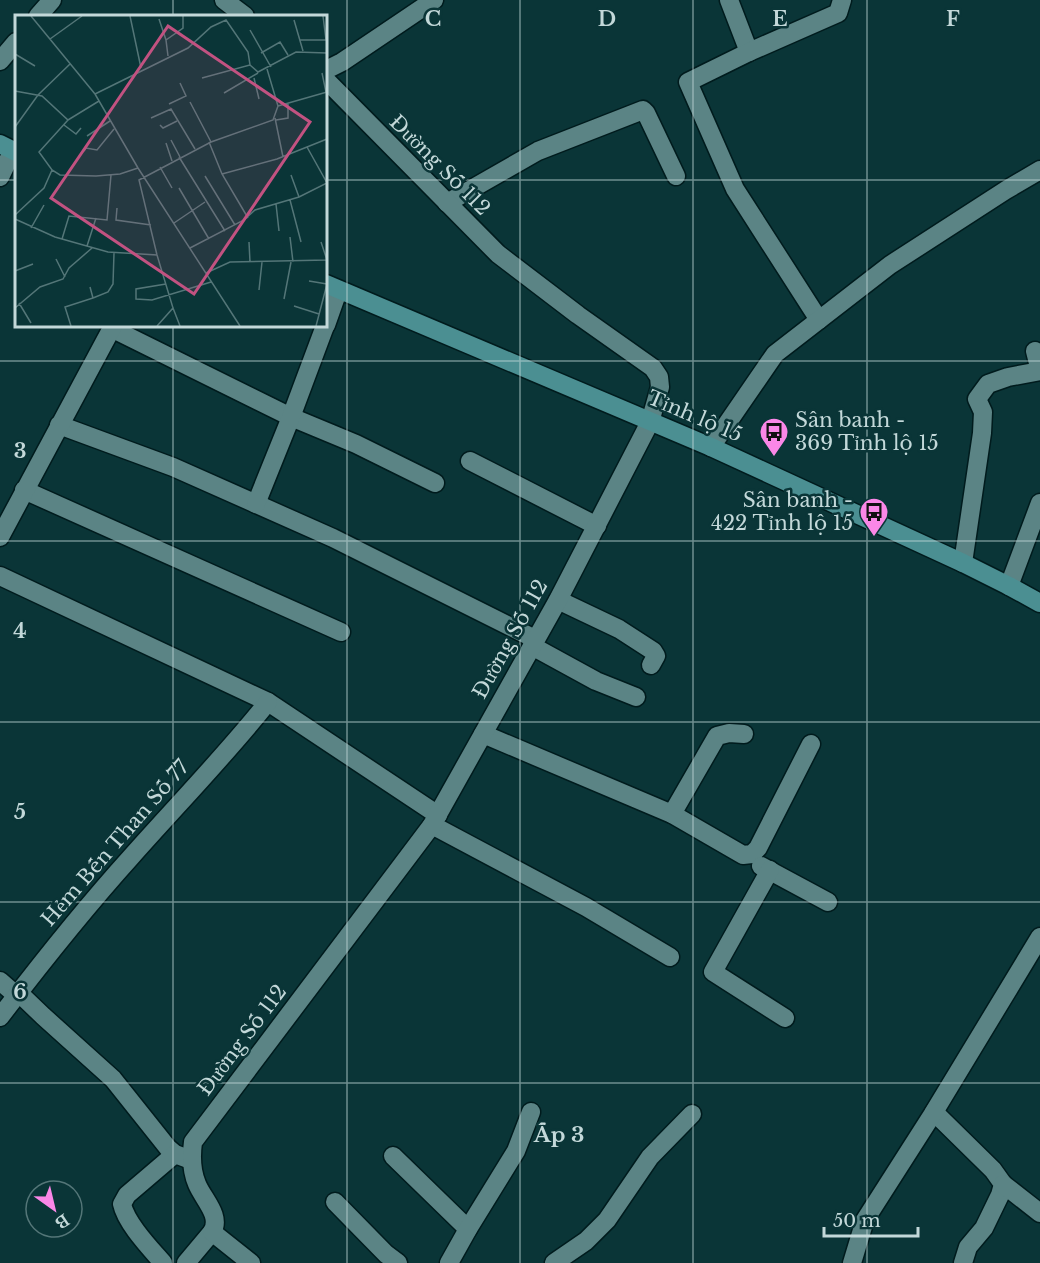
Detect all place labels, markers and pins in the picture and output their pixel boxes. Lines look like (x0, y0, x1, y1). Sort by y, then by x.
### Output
place label: Sân banh - 369 Tỉnh lộ 15 (795, 408, 939, 455)
bus stop icon: Sân banh - 369 Tỉnh lộ 15 (758, 416, 790, 458)
place label: Sân banh - 422 Tỉnh lộ 15 (711, 488, 853, 535)
bus stop icon: Sân banh - 422 Tỉnh lộ 15 (858, 496, 890, 538)

